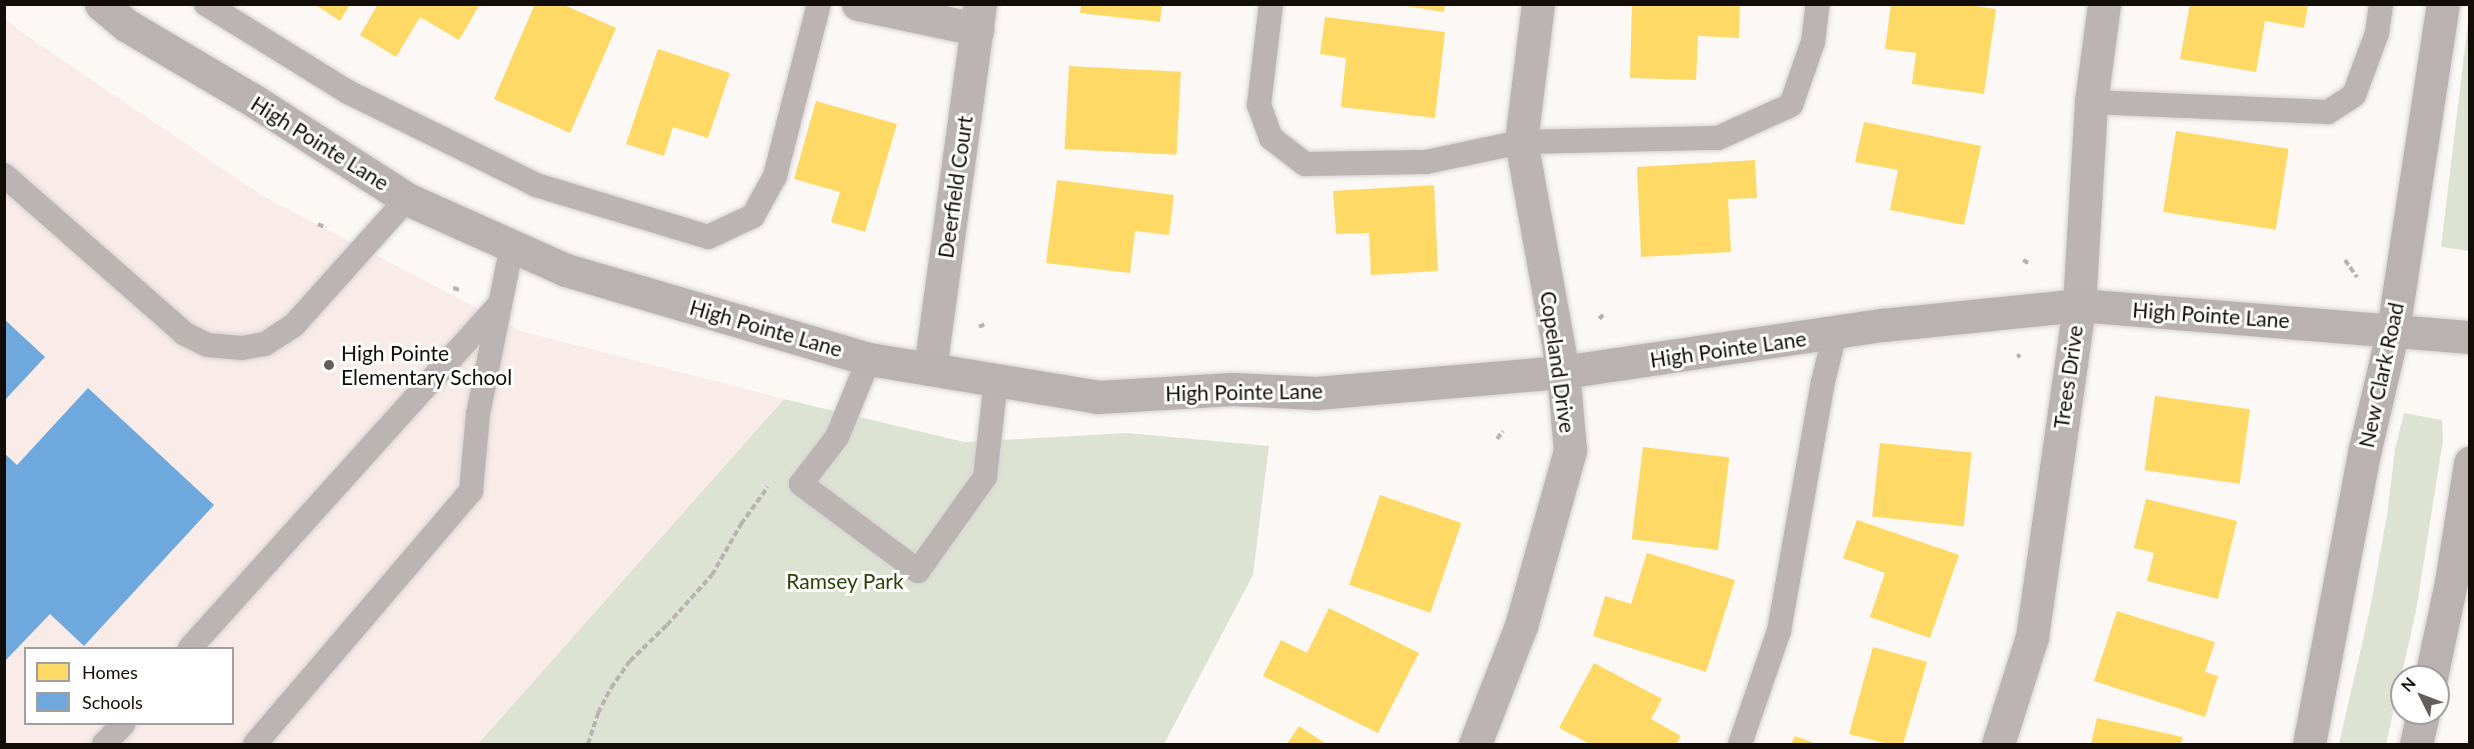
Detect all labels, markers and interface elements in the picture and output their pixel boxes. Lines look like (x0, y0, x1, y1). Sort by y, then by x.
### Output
street label: High Pointe Lane (247, 91, 393, 195)
street label: Deerfield Court (933, 114, 977, 260)
street label: Copeland Drive (1536, 289, 1580, 435)
street label: High Pointe Lane (687, 294, 845, 362)
street label: High Pointe Lane (2132, 297, 2290, 333)
street label: New Clark Road (2353, 300, 2409, 450)
street label: Trees Drive (2048, 324, 2088, 430)
street label: High Pointe Lane (1648, 326, 1808, 372)
place label: High Pointe Elementary School (341, 340, 513, 390)
marker: High Pointe Elementary School (322, 358, 336, 372)
street label: High Pointe Lane (1165, 378, 1323, 406)
park label: Ramsey Park (786, 568, 904, 594)
legend (24, 647, 234, 725)
text: Homes (82, 661, 138, 683)
north arrow (2390, 665, 2450, 725)
text: N (2397, 673, 2419, 695)
text: Schools (82, 691, 143, 713)

